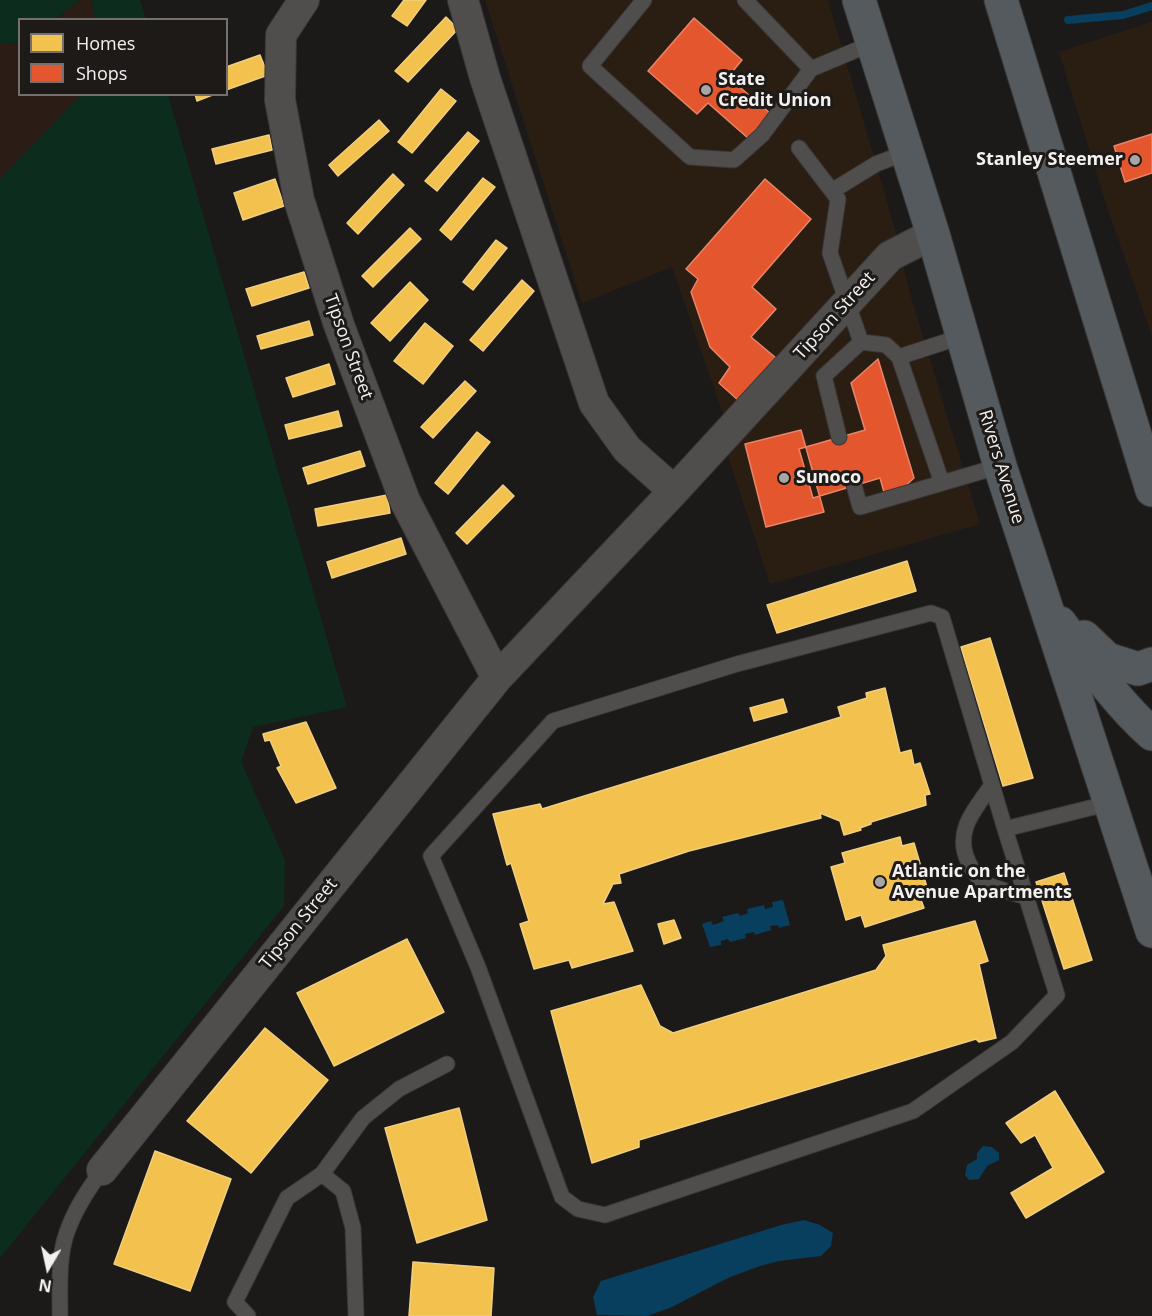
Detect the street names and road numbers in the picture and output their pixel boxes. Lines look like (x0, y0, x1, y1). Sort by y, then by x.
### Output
street label: Tipson Street (790, 268, 880, 364)
street label: Tipson Street (319, 291, 377, 403)
street label: Rivers Avenue (973, 407, 1029, 527)
street label: Tipson Street (256, 874, 342, 974)

